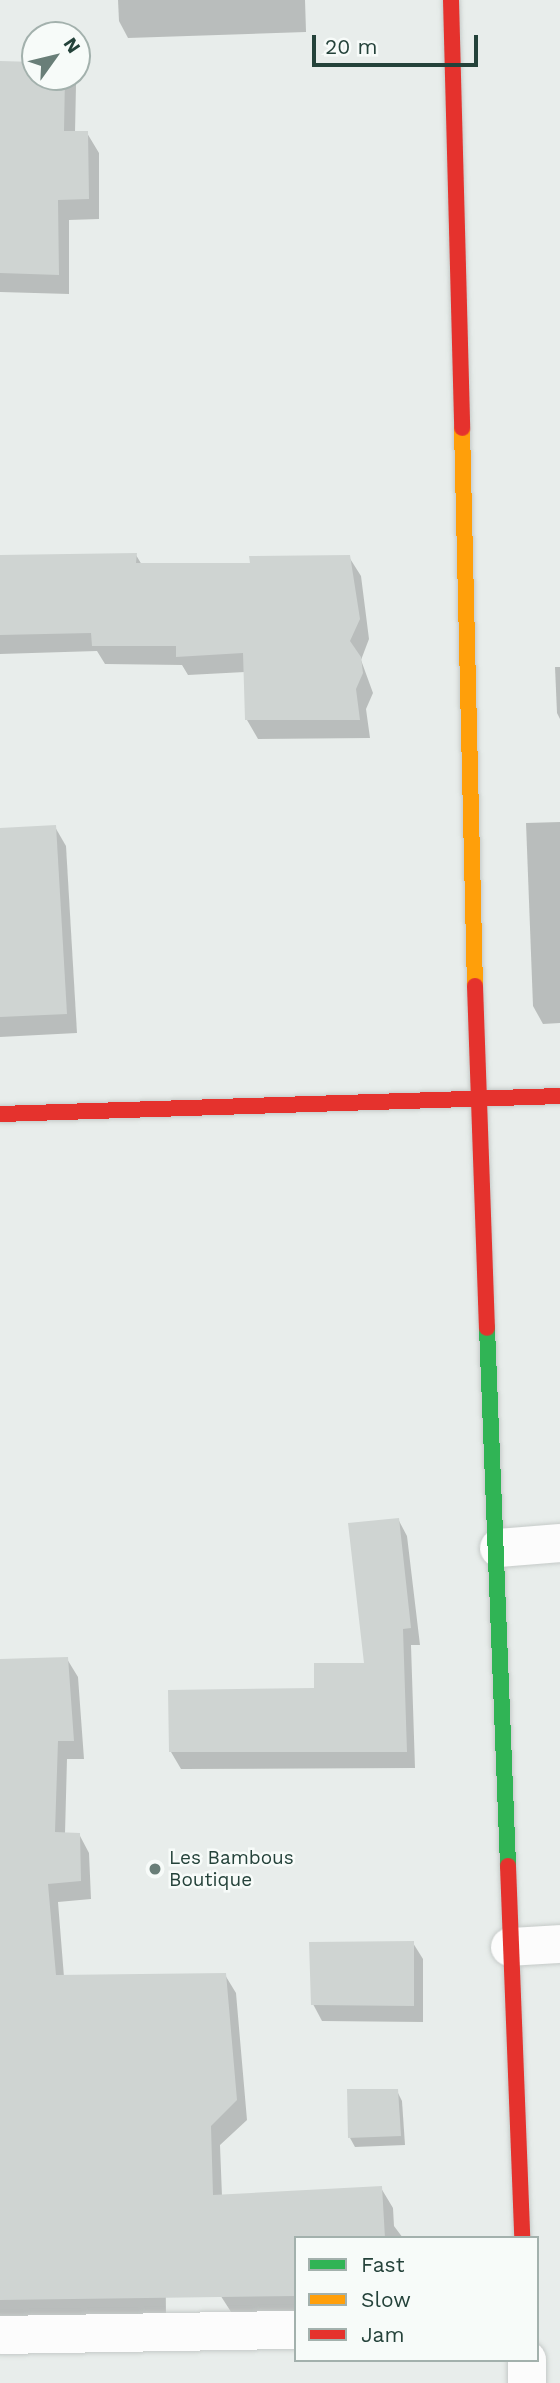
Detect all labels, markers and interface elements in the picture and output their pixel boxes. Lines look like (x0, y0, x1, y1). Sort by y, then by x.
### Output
north arrow (21, 21, 91, 91)
scale bar (315, 21, 481, 65)
text: N (59, 33, 86, 57)
text: 20 m (325, 34, 377, 59)
place label: Les Bambous Boutique (169, 1847, 294, 1891)
marker: Les Bambous Boutique (147, 1861, 163, 1877)
legend (294, 2236, 539, 2362)
text: Fast (361, 2252, 405, 2277)
text: Slow (361, 2287, 411, 2312)
text: Jam (361, 2322, 404, 2347)

